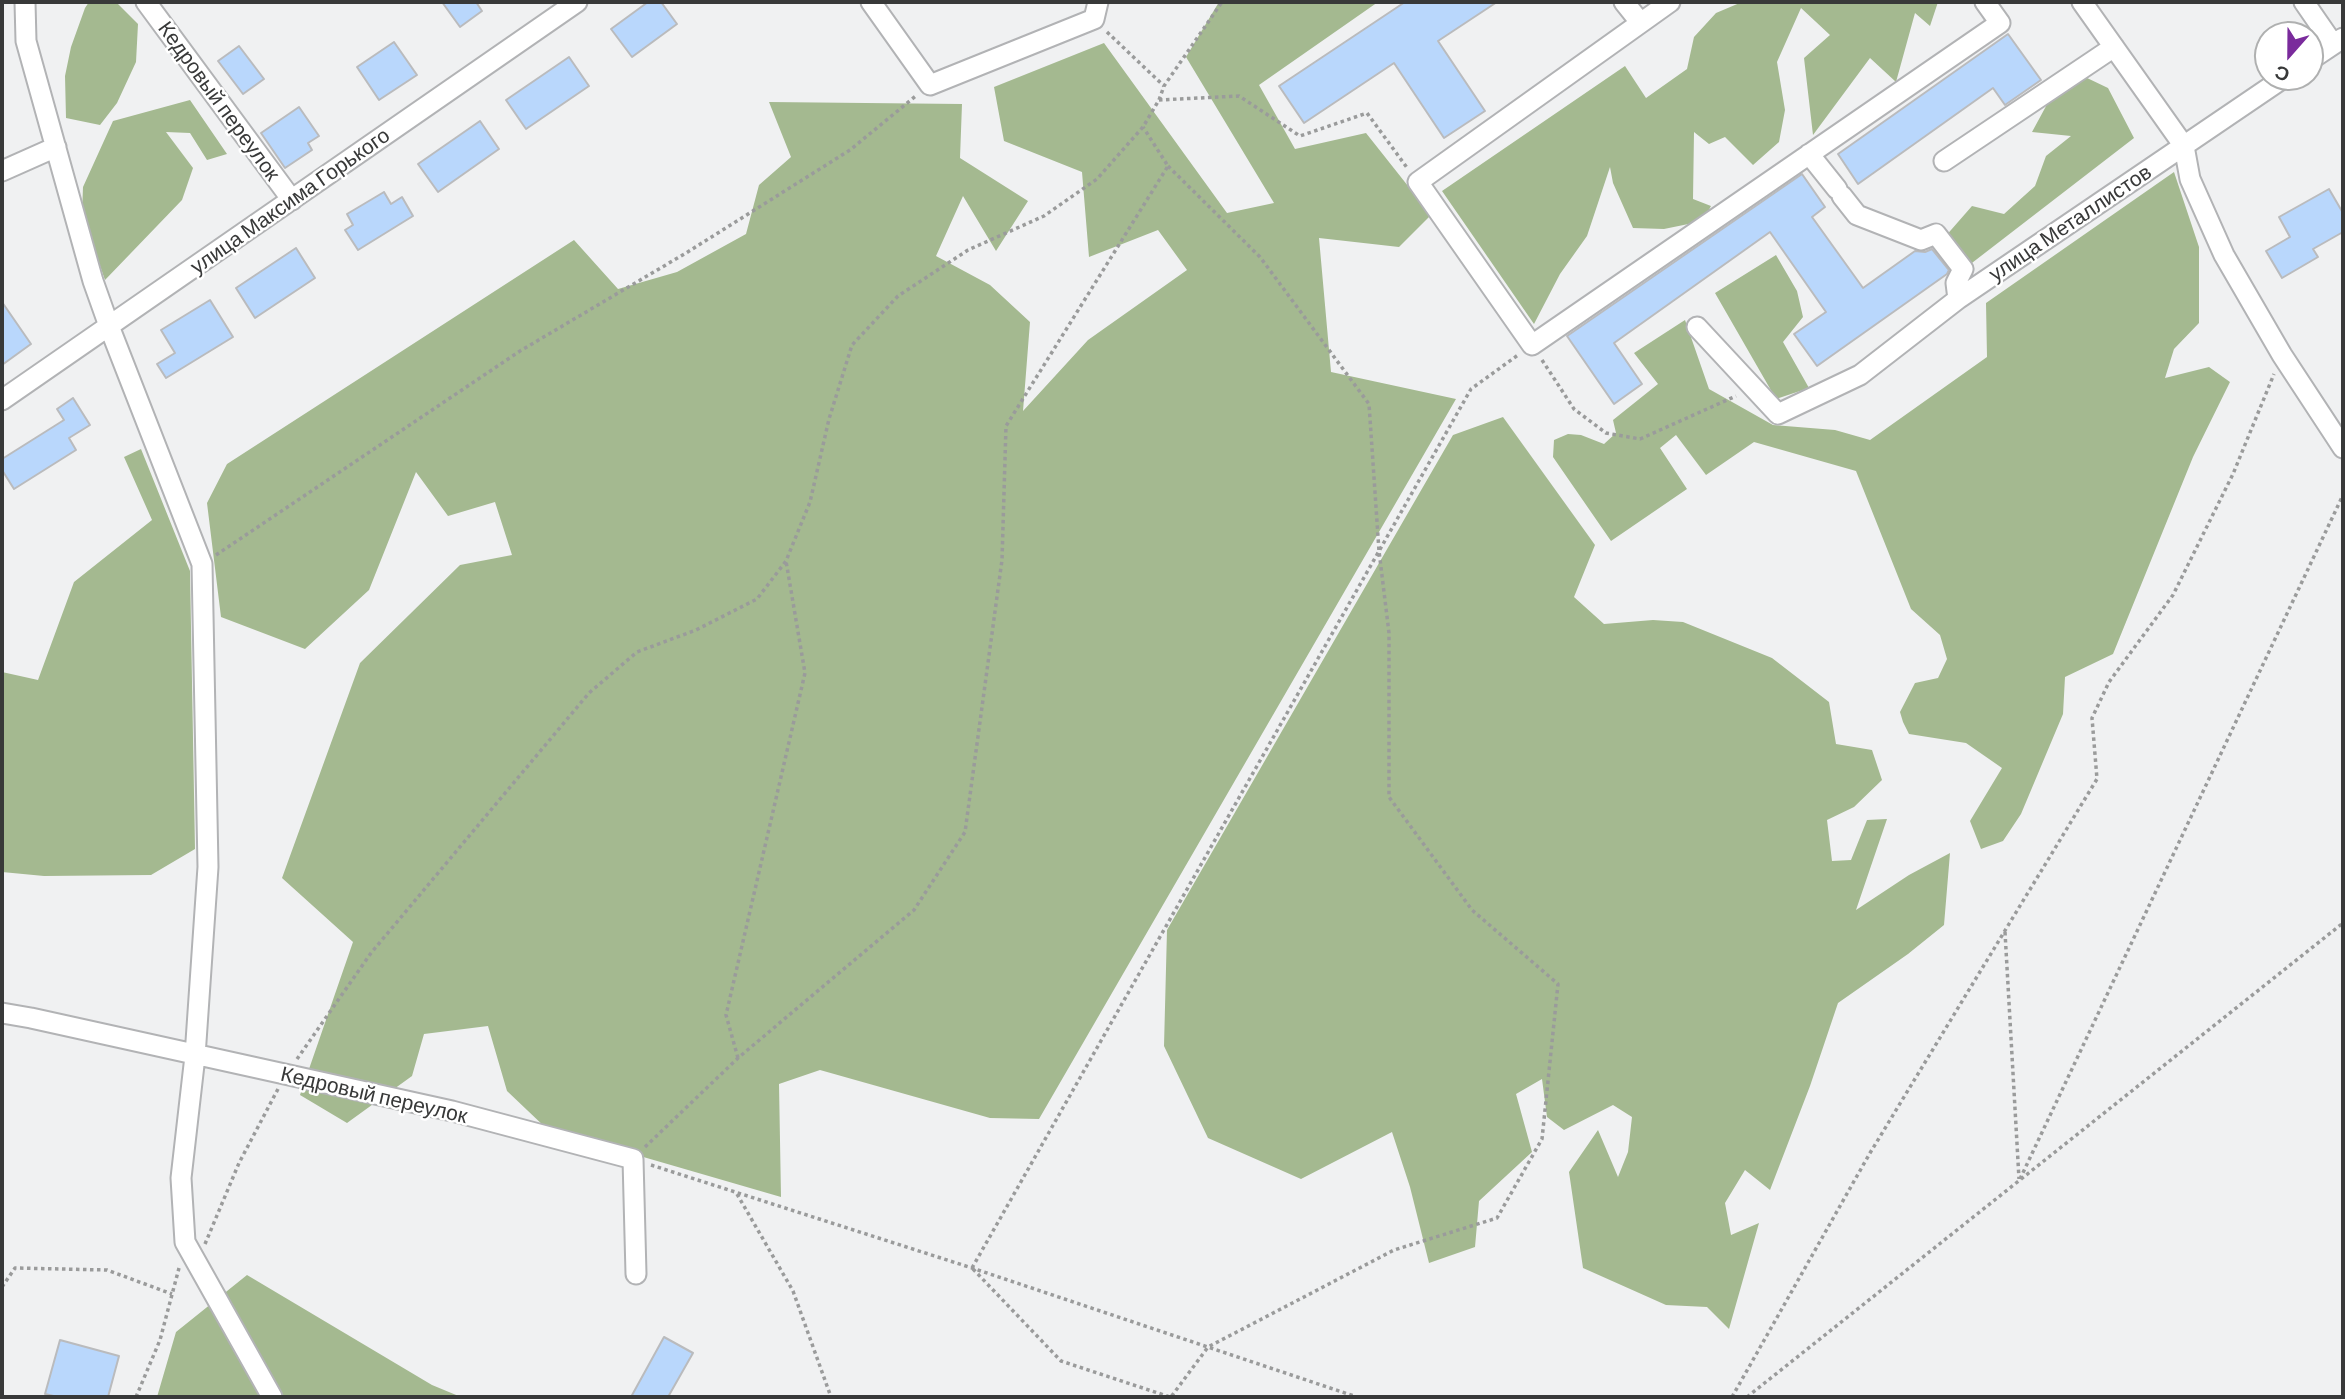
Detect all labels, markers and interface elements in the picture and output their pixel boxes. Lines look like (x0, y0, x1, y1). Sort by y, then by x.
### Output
street label: Кедровый переулок (153, 16, 285, 186)
north arrow (2254, 21, 2324, 91)
text: С (2271, 61, 2293, 87)
street label: улица Максима Горького (185, 123, 395, 279)
street label: улица Металлистов (1984, 159, 2156, 287)
street label: Кедровый переулок (278, 1061, 470, 1129)

